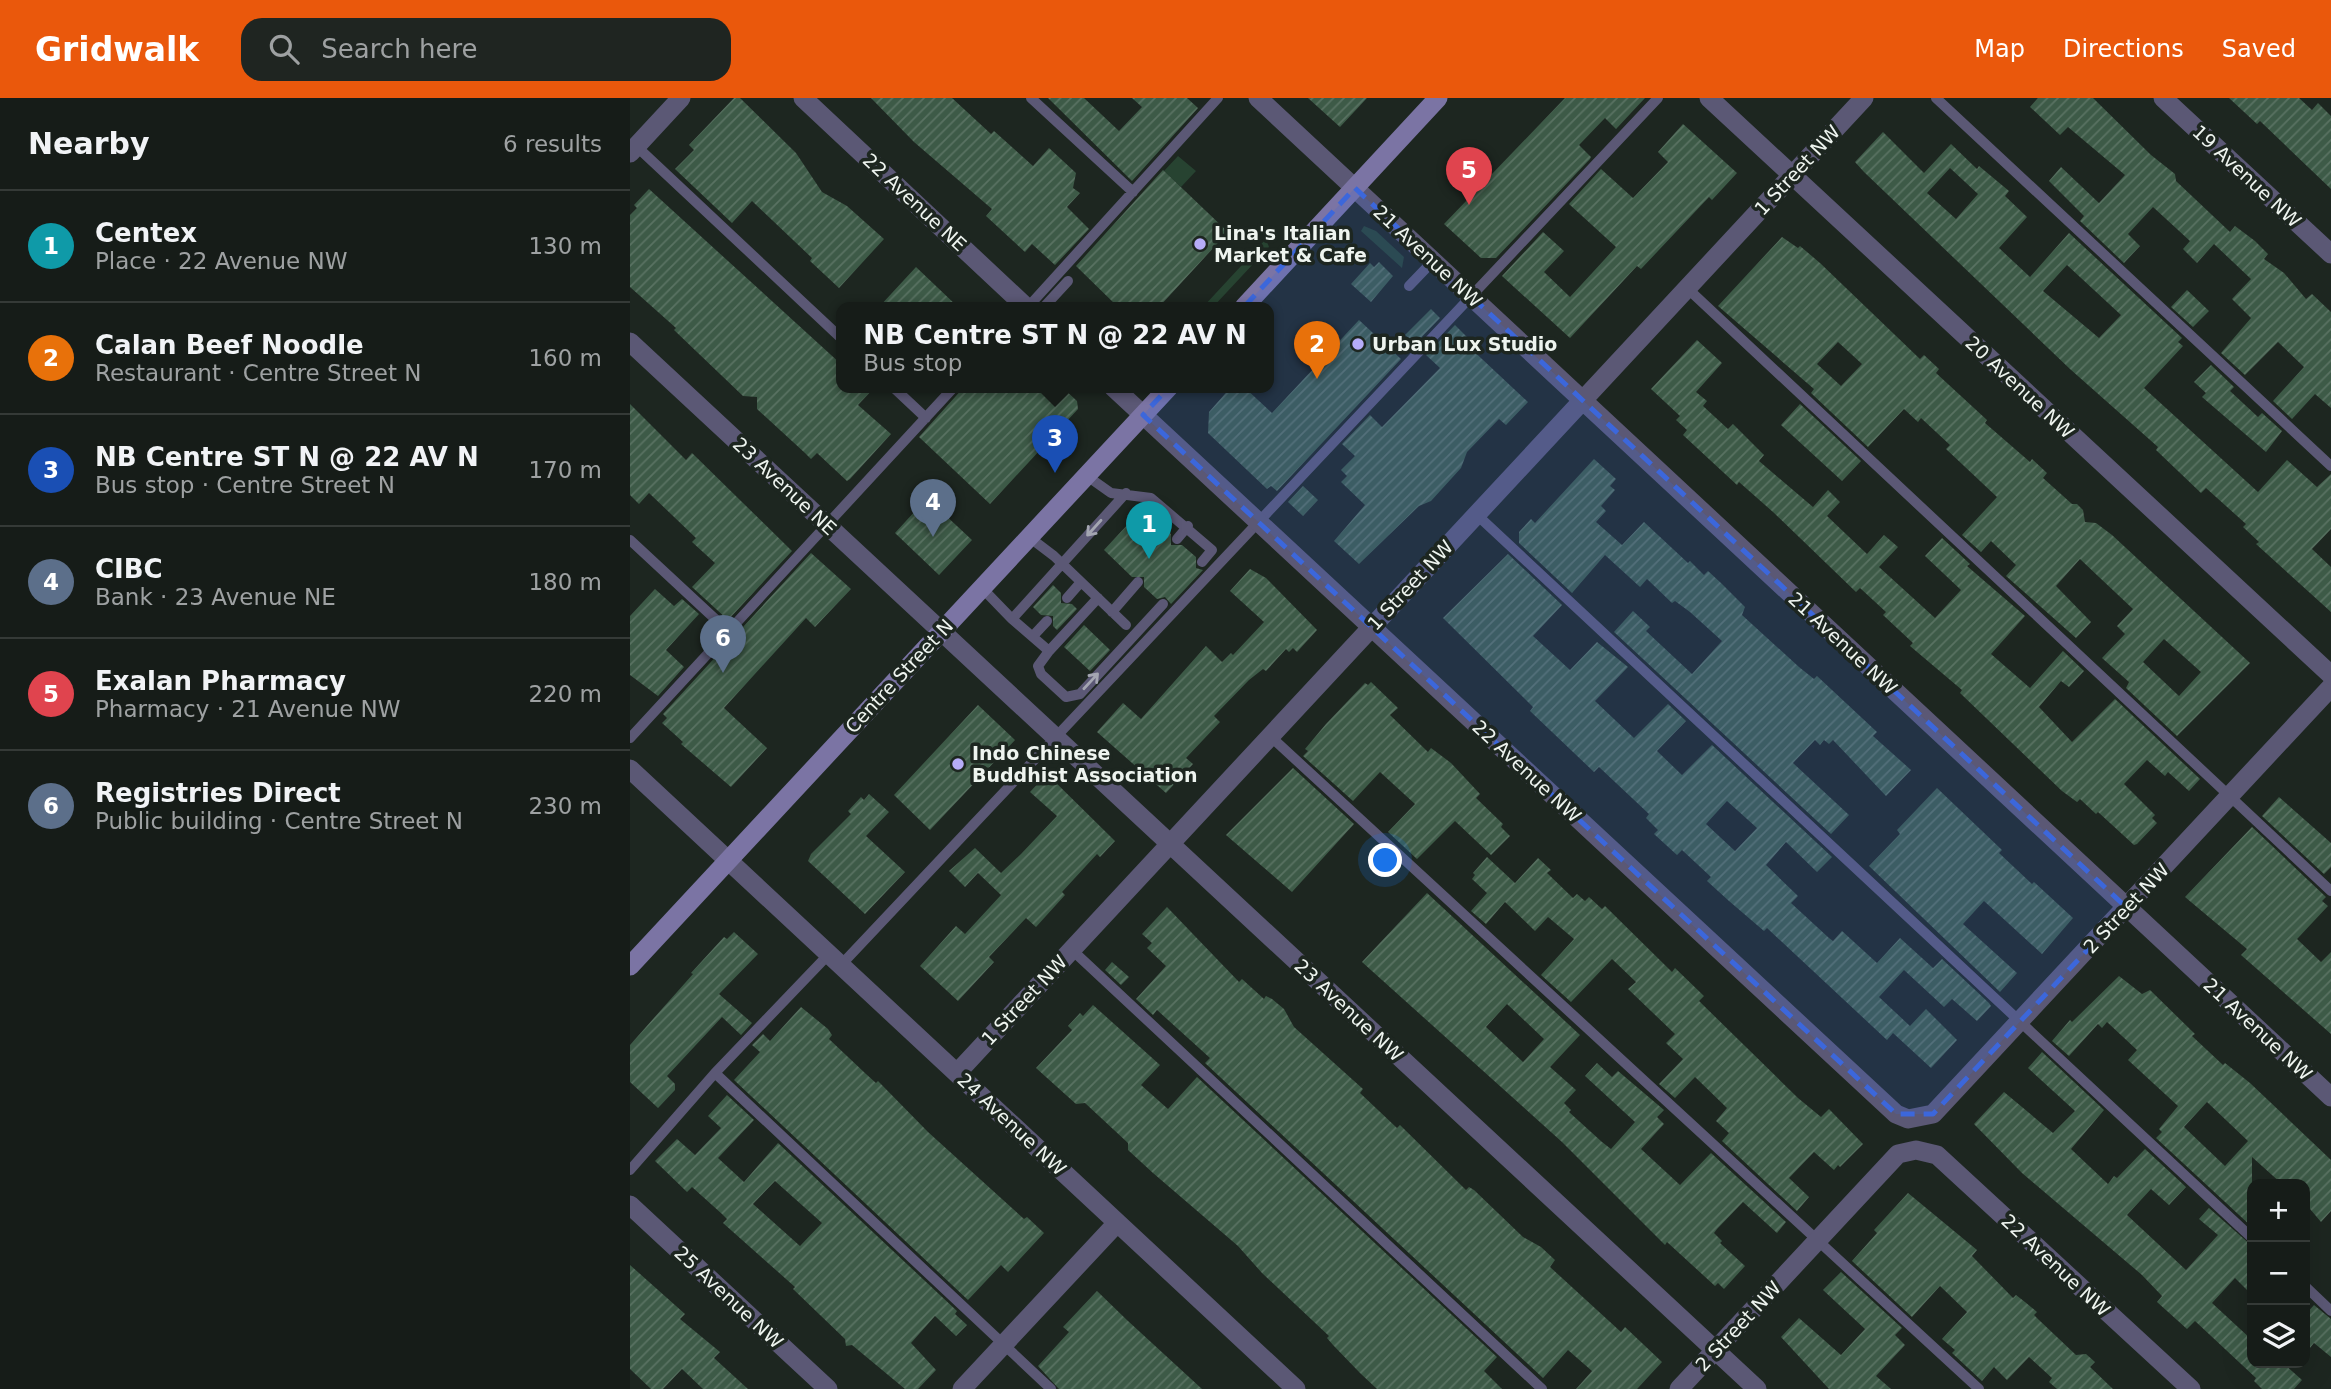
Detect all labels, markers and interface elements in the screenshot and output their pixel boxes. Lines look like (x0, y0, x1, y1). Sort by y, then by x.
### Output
search box (241, 18, 731, 81)
text: Gridwalk (35, 30, 199, 69)
icon: search (265, 30, 303, 68)
text: Search here (321, 34, 478, 64)
text: Map (1974, 35, 2025, 63)
text: Directions (2063, 35, 2184, 63)
text: Saved (2222, 35, 2296, 63)
street label: 1 Street NW (1750, 120, 1844, 220)
street label: 19 Avenue NW (2188, 120, 2306, 232)
text: Nearby (28, 126, 150, 161)
text: 6 results (503, 131, 602, 157)
pin: 5 (1446, 147, 1492, 205)
street label: 22 Avenue NE (859, 149, 971, 255)
street label: 21 Avenue NW (1369, 200, 1487, 312)
text: Centex (95, 218, 197, 248)
place label: Lina's Italian Market & Cafe (1214, 222, 1367, 266)
text: 1 (43, 233, 59, 259)
text: 130 m (528, 233, 602, 259)
marker: Lina's Italian Market & Cafe (1192, 236, 1208, 252)
text: Place · 22 Avenue NW (95, 248, 347, 274)
popup (836, 302, 1274, 393)
text: NB Centre ST N @ 22 AV N (863, 320, 1247, 350)
pin: 2 (1294, 321, 1340, 379)
text: Calan Beef Noodle (95, 330, 364, 360)
street label: 20 Avenue NW (1961, 331, 2079, 443)
place label: Urban Lux Studio (1372, 333, 1557, 355)
marker: Urban Lux Studio (1350, 336, 1366, 352)
text: 2 (43, 345, 59, 371)
text: 160 m (528, 345, 602, 371)
text: Bus stop (863, 350, 962, 376)
text: Restaurant · Centre Street N (95, 360, 421, 386)
pin: 3 (1032, 415, 1078, 473)
street label: 23 Avenue NE (729, 433, 841, 539)
text: NB Centre ST N @ 22 AV N (95, 442, 479, 472)
text: 3 (43, 457, 59, 483)
text: 170 m (528, 457, 602, 483)
text: Bus stop · Centre Street N (95, 472, 395, 498)
pin: 4 (910, 479, 956, 537)
pin: 1 (1126, 501, 1172, 559)
one-way arrow (1086, 519, 1102, 537)
street label: 1 Street NW (1363, 535, 1457, 635)
text: CIBC (95, 554, 163, 584)
text: 4 (43, 569, 59, 595)
text: 180 m (528, 569, 602, 595)
text: Bank · 23 Avenue NE (95, 584, 336, 610)
street label: 21 Avenue NW (1784, 587, 1902, 699)
pin: 6 (700, 615, 746, 673)
street label: Centre Street N (841, 615, 957, 737)
text: Exalan Pharmacy (95, 666, 346, 696)
one-way arrow (1083, 673, 1100, 690)
text: 5 (43, 681, 59, 707)
text: 220 m (528, 681, 602, 707)
text: Pharmacy · 21 Avenue NW (95, 696, 401, 722)
street label: 22 Avenue NW (1468, 715, 1586, 827)
place label: Indo Chinese Buddhist Association (972, 742, 1197, 786)
marker: Indo Chinese Buddhist Association (950, 756, 966, 772)
text: Registries Direct (95, 778, 341, 808)
text: 6 (43, 793, 59, 819)
text: 230 m (528, 793, 602, 819)
text: Public building · Centre Street N (95, 808, 463, 834)
your location (1368, 843, 1402, 877)
street label: 2 Street NW (2079, 858, 2173, 958)
street label: 1 Street NW (977, 950, 1071, 1050)
street label: 23 Avenue NW (1290, 954, 1408, 1066)
street label: 21 Avenue NW (2199, 973, 2317, 1085)
street label: 24 Avenue NW (953, 1068, 1071, 1180)
map controls (2247, 1179, 2310, 1368)
button: + (2247, 1179, 2310, 1242)
street label: 22 Avenue NW (1997, 1209, 2115, 1321)
street label: 25 Avenue NW (670, 1241, 788, 1353)
button: − (2247, 1242, 2310, 1305)
street label: 2 Street NW (1691, 1276, 1785, 1376)
button: layers (2247, 1305, 2310, 1368)

